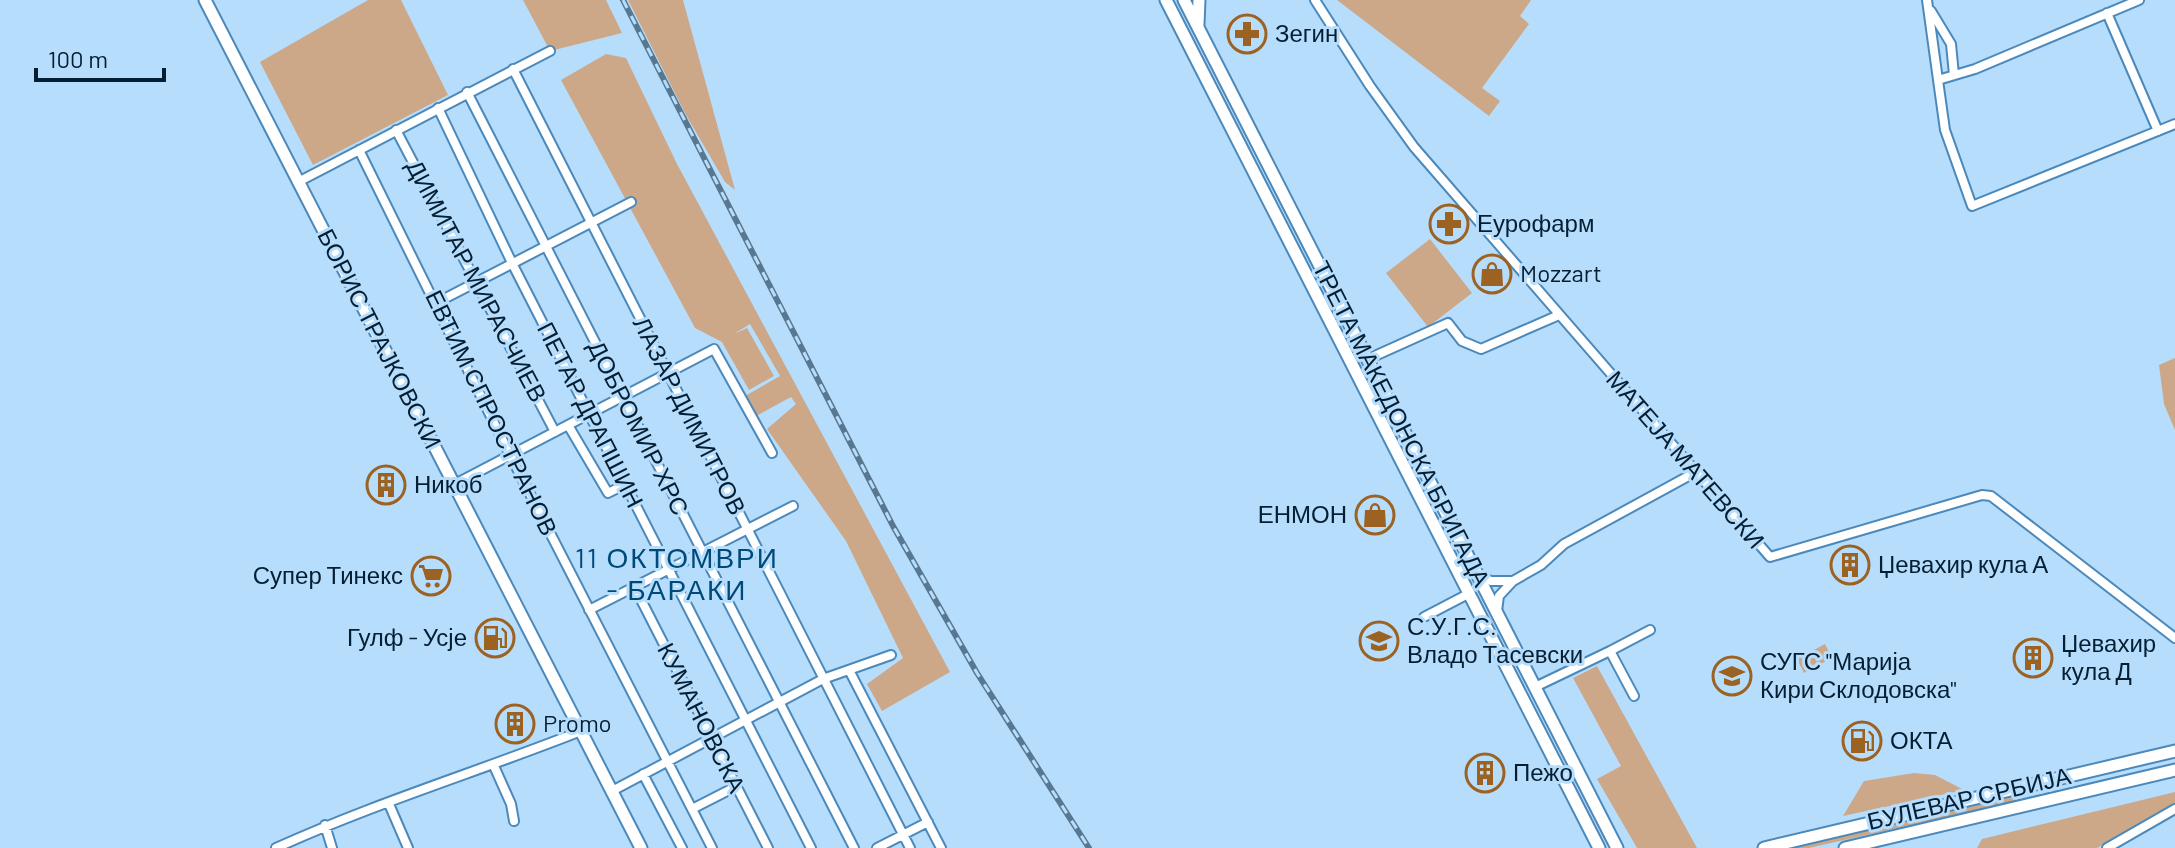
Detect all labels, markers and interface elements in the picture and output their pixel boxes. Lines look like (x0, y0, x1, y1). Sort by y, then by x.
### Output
pharmacy icon: Зегин (1226, 13, 1268, 55)
place label: Зегин (1275, 18, 1338, 47)
scale bar (36, 32, 164, 82)
text: 100 m (48, 44, 108, 73)
street label: ДИМИТАР МИРАСЧИЕВ (401, 154, 554, 406)
pharmacy icon: Еурофарм (1428, 203, 1470, 245)
place label: Еурофарм (1477, 208, 1594, 237)
street label: БОРИС ТРАЈКОВСКИ (312, 224, 448, 453)
shop icon: Mozzart (1471, 253, 1513, 295)
street label: ТРЕТА МАКЕДОНСКА БРИГАДА (1307, 256, 1497, 591)
place label: Mozzart (1520, 258, 1602, 287)
street label: ЕВТИМ СПРОСТРАНОВ (420, 285, 564, 540)
street label: ЛАЗАР ДИМИТРОВ (628, 311, 753, 519)
street label: ПЕТАР ДРАПШИН (532, 317, 651, 512)
street label: ДОБРОМИР ХРС (583, 335, 696, 519)
street label: МАТЕЈА МАТЕВСКИ (1601, 364, 1771, 554)
building icon: Никоб (365, 464, 407, 506)
place label: Никоб (414, 469, 483, 498)
shop icon: ЕНМОН (1354, 494, 1396, 536)
place label: ЕНМОН (1258, 499, 1347, 528)
district label: 11 ОКТОМВРИ - БАРАКИ (575, 540, 779, 606)
building icon: Џевахир кула А (1829, 544, 1871, 586)
place label: Џевахир кула А (1878, 549, 2048, 578)
supermarket icon: Супер Тинекс (410, 555, 452, 597)
place label: Супер Тинекс (253, 560, 403, 589)
place label: С.У.Г.С. Владо Тасевски (1407, 611, 1583, 668)
fuel station icon: Гулф - Усје (474, 617, 516, 659)
school or university icon: С.У.Г.С. Владо Тасевски (1358, 620, 1400, 662)
place label: Гулф - Усје (347, 622, 467, 651)
place label: Џевахир кула Д (2061, 628, 2156, 685)
building icon: Џевахир кула Д (2012, 637, 2054, 679)
street label: КУМАНОВСКА (652, 638, 752, 797)
place label: СУГС "Марија Кири Склодовска" (1760, 646, 1957, 703)
school or university icon: СУГС "Марија Кири Склодовска" (1711, 655, 1753, 697)
building icon: Promo (494, 703, 536, 745)
place label: Promo (543, 708, 612, 737)
fuel station icon: ОКТА (1841, 720, 1883, 762)
place label: ОКТА (1890, 725, 1953, 754)
building icon: Пежо (1464, 752, 1506, 794)
place label: Пежо (1513, 757, 1573, 786)
street label: БУЛЕВАР СРБИЈА (1864, 760, 2073, 835)

